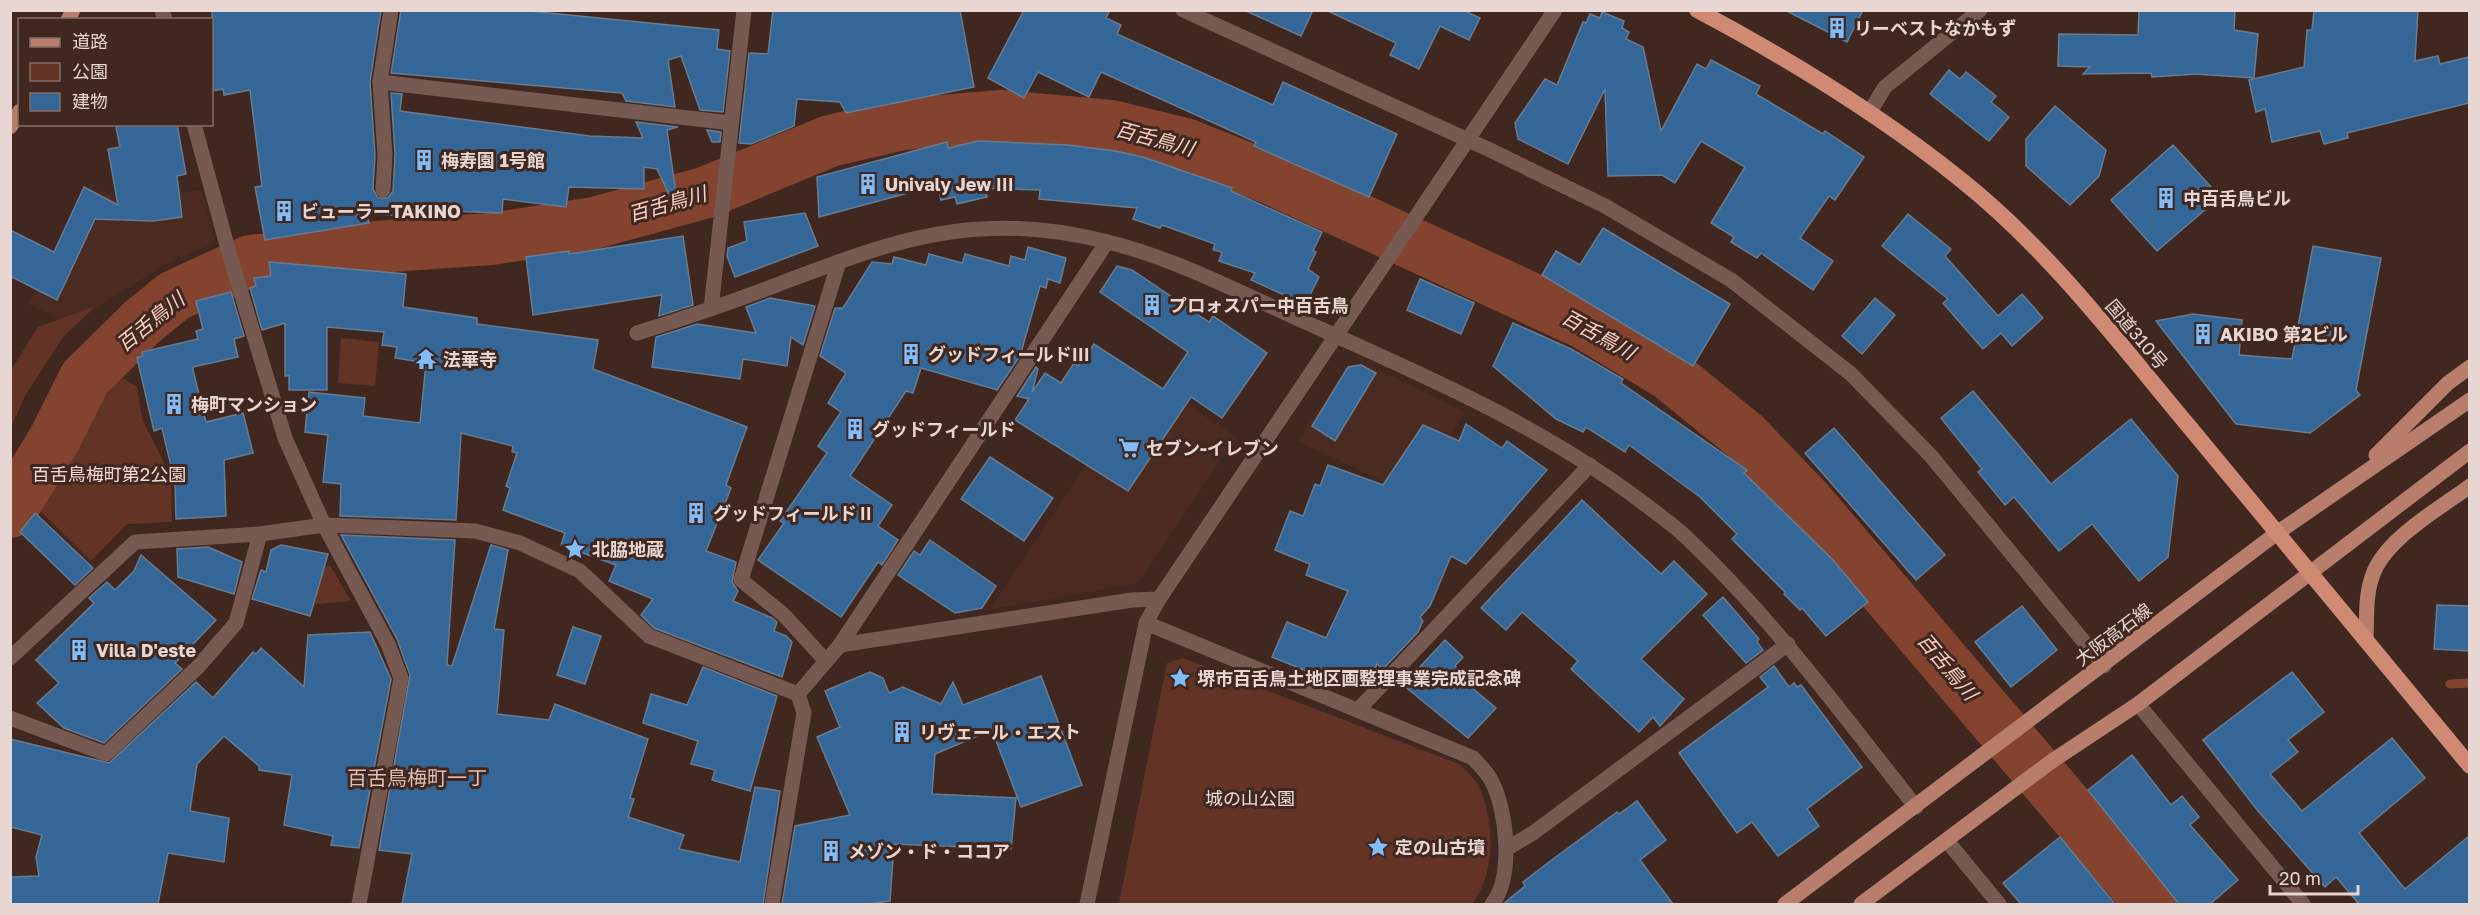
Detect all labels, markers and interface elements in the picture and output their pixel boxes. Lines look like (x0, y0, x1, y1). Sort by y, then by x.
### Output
building icon: リーベストなかもず (1825, 16, 1849, 40)
place label: リーベストなかもず (1854, 17, 2016, 39)
legend (18, 18, 213, 126)
text: 道路 (72, 30, 108, 52)
text: 公園 (72, 60, 108, 82)
text: 建物 (72, 90, 108, 112)
water label: 百舌鳥川 (1113, 116, 1199, 160)
building icon: 梅寿園 1号館 (412, 148, 436, 172)
place label: 梅寿園 1号館 (441, 149, 545, 171)
building icon: Univaly Jew Ⅲ (856, 172, 880, 196)
place label: Univaly Jew Ⅲ (885, 173, 1014, 195)
water label: 百舌鳥川 (625, 180, 711, 226)
building icon: 中百舌鳥ビル (2154, 186, 2178, 210)
place label: 中百舌鳥ビル (2183, 187, 2291, 209)
building icon: ビューラーTAKINO (272, 199, 296, 223)
place label: ビューラーTAKINO (301, 200, 461, 222)
water label: 百舌鳥川 (111, 285, 190, 355)
building icon: プロォスパー中百舌鳥 (1140, 293, 1164, 317)
place label: プロォスパー中百舌鳥 (1169, 294, 1349, 316)
street label: 国道310号 (2101, 295, 2173, 373)
water label: 百舌鳥川 (1558, 304, 1642, 365)
building icon: AKIBO 第2ビル (2191, 322, 2215, 346)
place label: AKIBO 第2ビル (2220, 323, 2348, 345)
building icon: グッドフィールドⅢ (899, 342, 923, 366)
place label: グッドフィールドⅢ (928, 343, 1090, 365)
temple icon: 法華寺 (414, 347, 438, 371)
place label: 法華寺 (443, 348, 497, 370)
building icon: 梅町マンション (162, 392, 186, 416)
place label: 梅町マンション (191, 393, 317, 415)
building icon: グッドフィールド (843, 417, 867, 441)
place label: グッドフィールド (872, 418, 1016, 440)
supermarket icon: セブン-イレブン (1117, 436, 1141, 460)
place label: セブン-イレブン (1146, 437, 1279, 459)
park label: 百舌鳥梅町第2公園 (32, 463, 186, 485)
building icon: グッドフィールドⅡ (684, 501, 708, 525)
place label: グッドフィールドⅡ (713, 502, 875, 524)
place icon: 北脇地蔵 (563, 537, 587, 561)
place label: 北脇地蔵 (592, 538, 664, 560)
street label: 大阪高石線 (2070, 598, 2156, 670)
water label: 百舌鳥川 (1913, 628, 1984, 706)
building icon: Villa D'este (67, 638, 91, 662)
place label: Villa D'este (96, 639, 197, 661)
place icon: 堺市百舌鳥土地区画整理事業完成記念碑 (1168, 666, 1192, 690)
place label: 堺市百舌鳥土地区画整理事業完成記念碑 (1197, 667, 1521, 689)
building icon: リヴェール・エスト (890, 720, 914, 744)
place label: リヴェール・エスト (919, 721, 1081, 743)
district label: 百舌鳥梅町一丁 (347, 765, 487, 789)
park label: 城の山公園 (1205, 787, 1295, 809)
place icon: 定の山古墳 (1366, 835, 1390, 859)
place label: 定の山古墳 (1395, 836, 1485, 858)
building icon: メゾン・ド・ココア (819, 839, 843, 863)
place label: メゾン・ド・ココア (848, 840, 1010, 862)
scale bar (2270, 858, 2358, 896)
text: 20 m (2279, 867, 2321, 889)

